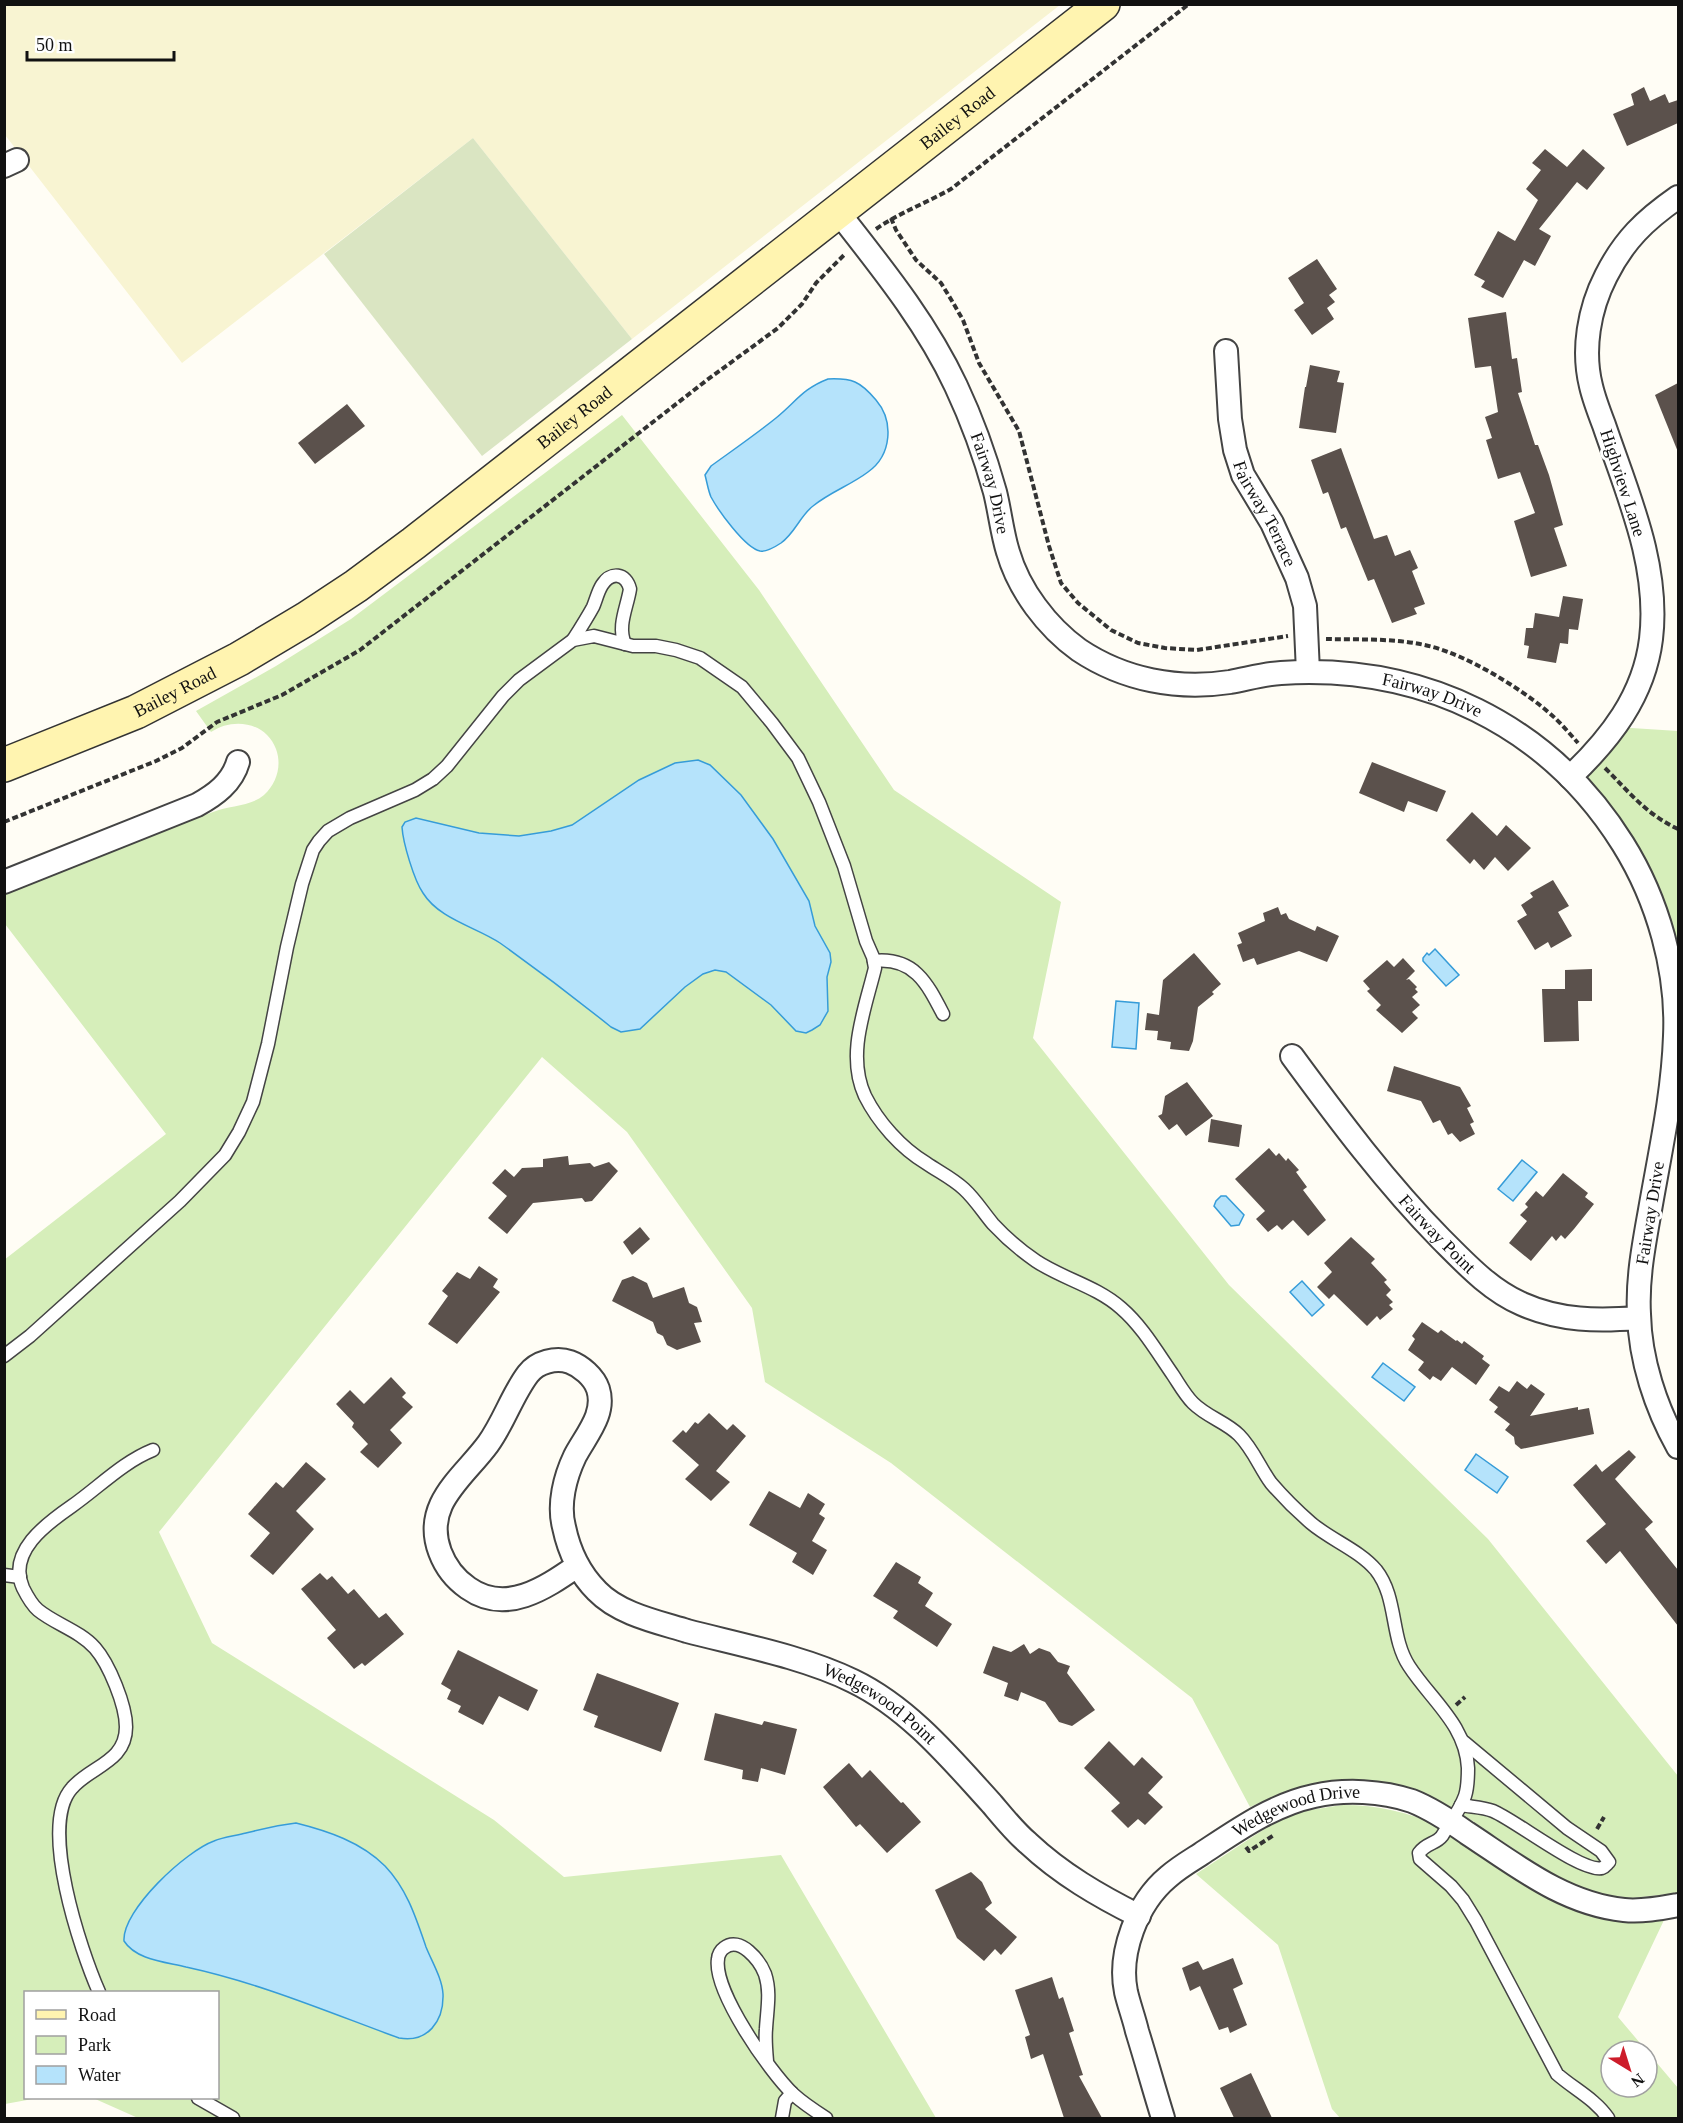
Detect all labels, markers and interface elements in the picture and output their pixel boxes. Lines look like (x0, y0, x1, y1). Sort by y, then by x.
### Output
scale bar (27, 24, 174, 62)
text: 50 m (36, 35, 73, 55)
street label: Bailey Road (916, 83, 999, 153)
street label: Bailey Road (533, 382, 616, 453)
street label: Highview Lane (1596, 427, 1650, 539)
street label: Fairway Drive (966, 430, 1013, 536)
street label: Fairway Terrace (1229, 458, 1300, 570)
street label: Bailey Road (131, 663, 219, 721)
street label: Fairway Drive (1380, 669, 1485, 721)
street label: Fairway Drive (1632, 1160, 1668, 1266)
street label: Fairway Point (1395, 1191, 1480, 1278)
street label: Wedgewood Point (821, 1659, 940, 1748)
street label: Wedgewood Drive (1229, 1782, 1360, 1841)
legend (24, 1991, 219, 2099)
text: Road (78, 2005, 116, 2025)
text: Park (78, 2035, 111, 2055)
north arrow (1599, 2039, 1659, 2099)
text: Water (78, 2065, 121, 2085)
text: N (1628, 2070, 1648, 2091)

